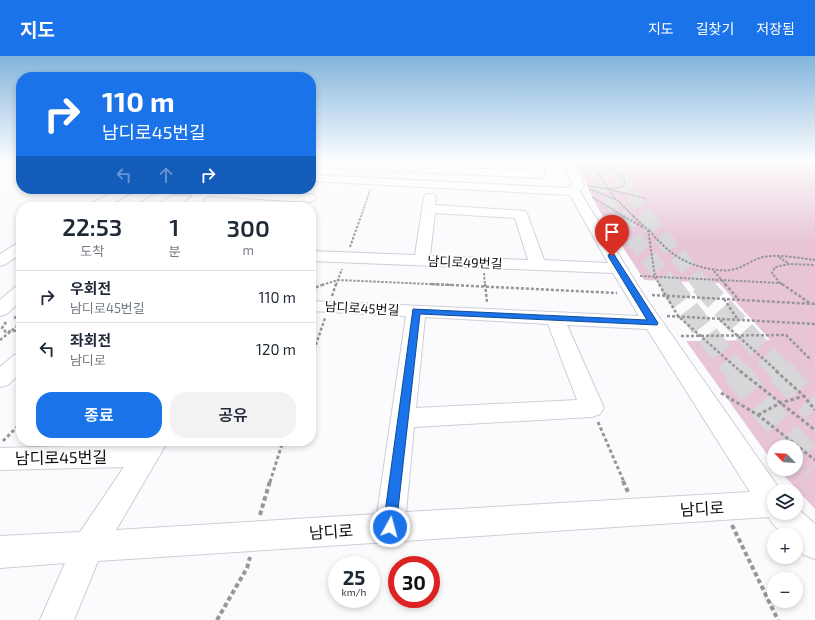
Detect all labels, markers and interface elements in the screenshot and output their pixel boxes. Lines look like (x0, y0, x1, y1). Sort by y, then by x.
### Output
text: 지도 (20, 18, 55, 41)
text: 지도 (648, 20, 674, 37)
text: 길찾기 (696, 20, 734, 37)
text: 저장됨 (756, 20, 795, 37)
text: 110 m (102, 84, 175, 118)
icon: right (36, 88, 88, 140)
text: 남디로45번길 (102, 121, 206, 143)
icon: left (113, 164, 135, 186)
icon: ahead (155, 164, 177, 186)
icon: right (197, 164, 219, 186)
text: 22:53 (62, 212, 122, 241)
text: 1 (169, 212, 179, 241)
text: 300 (227, 213, 270, 242)
pin (595, 215, 629, 256)
icon: arrive (601, 221, 623, 243)
text: m (242, 242, 254, 258)
text: 도착 (80, 243, 104, 259)
text: 분 (168, 243, 180, 259)
street label: 남디로49번길 (427, 253, 503, 271)
text: 우회전 (70, 279, 111, 297)
icon: right (36, 286, 58, 308)
text: 110 m (259, 288, 296, 306)
street label: 남디로45번길 (324, 298, 400, 318)
text: 남디로45번길 (70, 300, 145, 316)
text: 좌회전 (70, 331, 111, 349)
icon: left (36, 338, 58, 360)
text: 120 m (256, 340, 296, 358)
text: 남디로 (70, 352, 106, 368)
button: 종료 (36, 392, 162, 438)
button: 공유 (170, 392, 296, 438)
north arrow (767, 440, 803, 476)
map controls (767, 440, 803, 608)
street label: 남디로45번길 (15, 447, 107, 467)
button: layers (767, 484, 803, 520)
street label: 남디로 (679, 497, 725, 519)
position arrow (369, 506, 411, 548)
street label: 남디로 (308, 520, 354, 542)
button: + (767, 528, 803, 564)
speed limit sign: 30 (388, 556, 440, 608)
text: 25 (343, 565, 365, 589)
button: − (767, 572, 803, 608)
text: km/h (342, 586, 366, 598)

